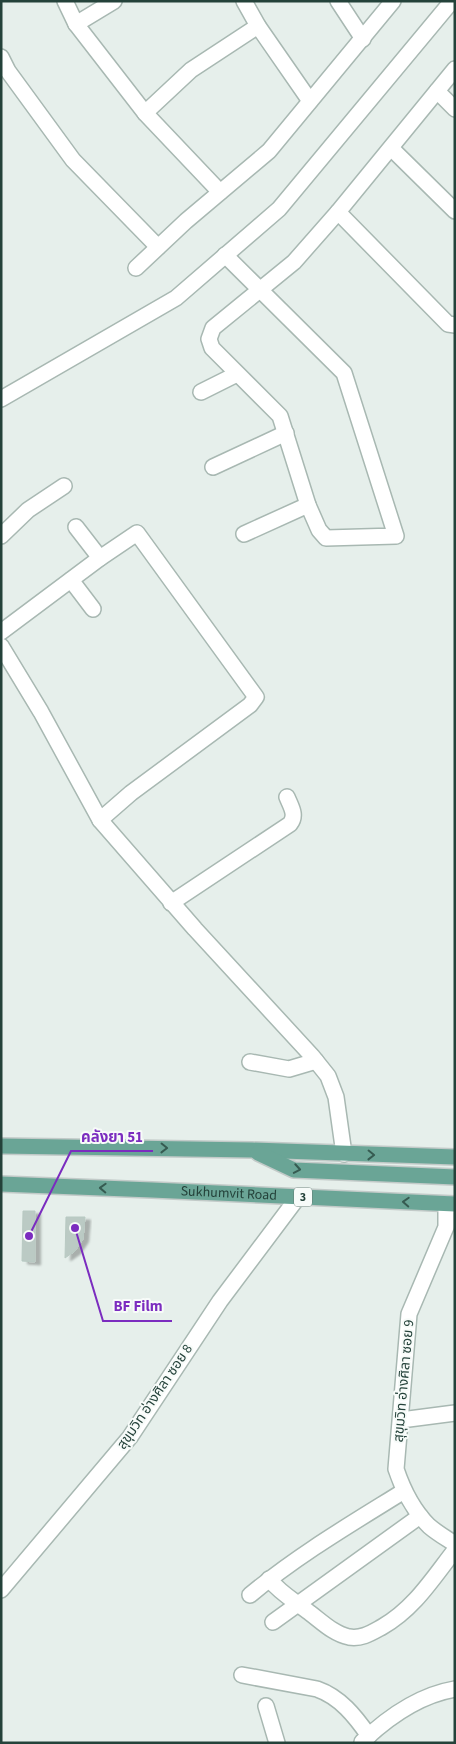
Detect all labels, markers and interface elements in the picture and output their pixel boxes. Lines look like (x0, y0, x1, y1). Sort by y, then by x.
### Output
callout: คลังยา 51 (71, 1121, 153, 1151)
text: คลังยา 51 (81, 1127, 143, 1148)
one-way arrow (161, 1143, 169, 1154)
one-way arrow (367, 1150, 375, 1160)
one-way arrow (292, 1163, 301, 1173)
street label: Sukhumvit Road (180, 1181, 277, 1206)
one-way arrow (99, 1183, 107, 1193)
road number: 3 (294, 1188, 312, 1206)
one-way arrow (402, 1196, 410, 1207)
callout: BF Film (103, 1291, 172, 1321)
text: BF Film (113, 1296, 163, 1317)
street label: สุขุมวิท อ่างศิลา ซอย 9 (389, 1319, 419, 1443)
street label: สุขุมวิท อ่างศิลา ซอย 8 (112, 1340, 198, 1454)

